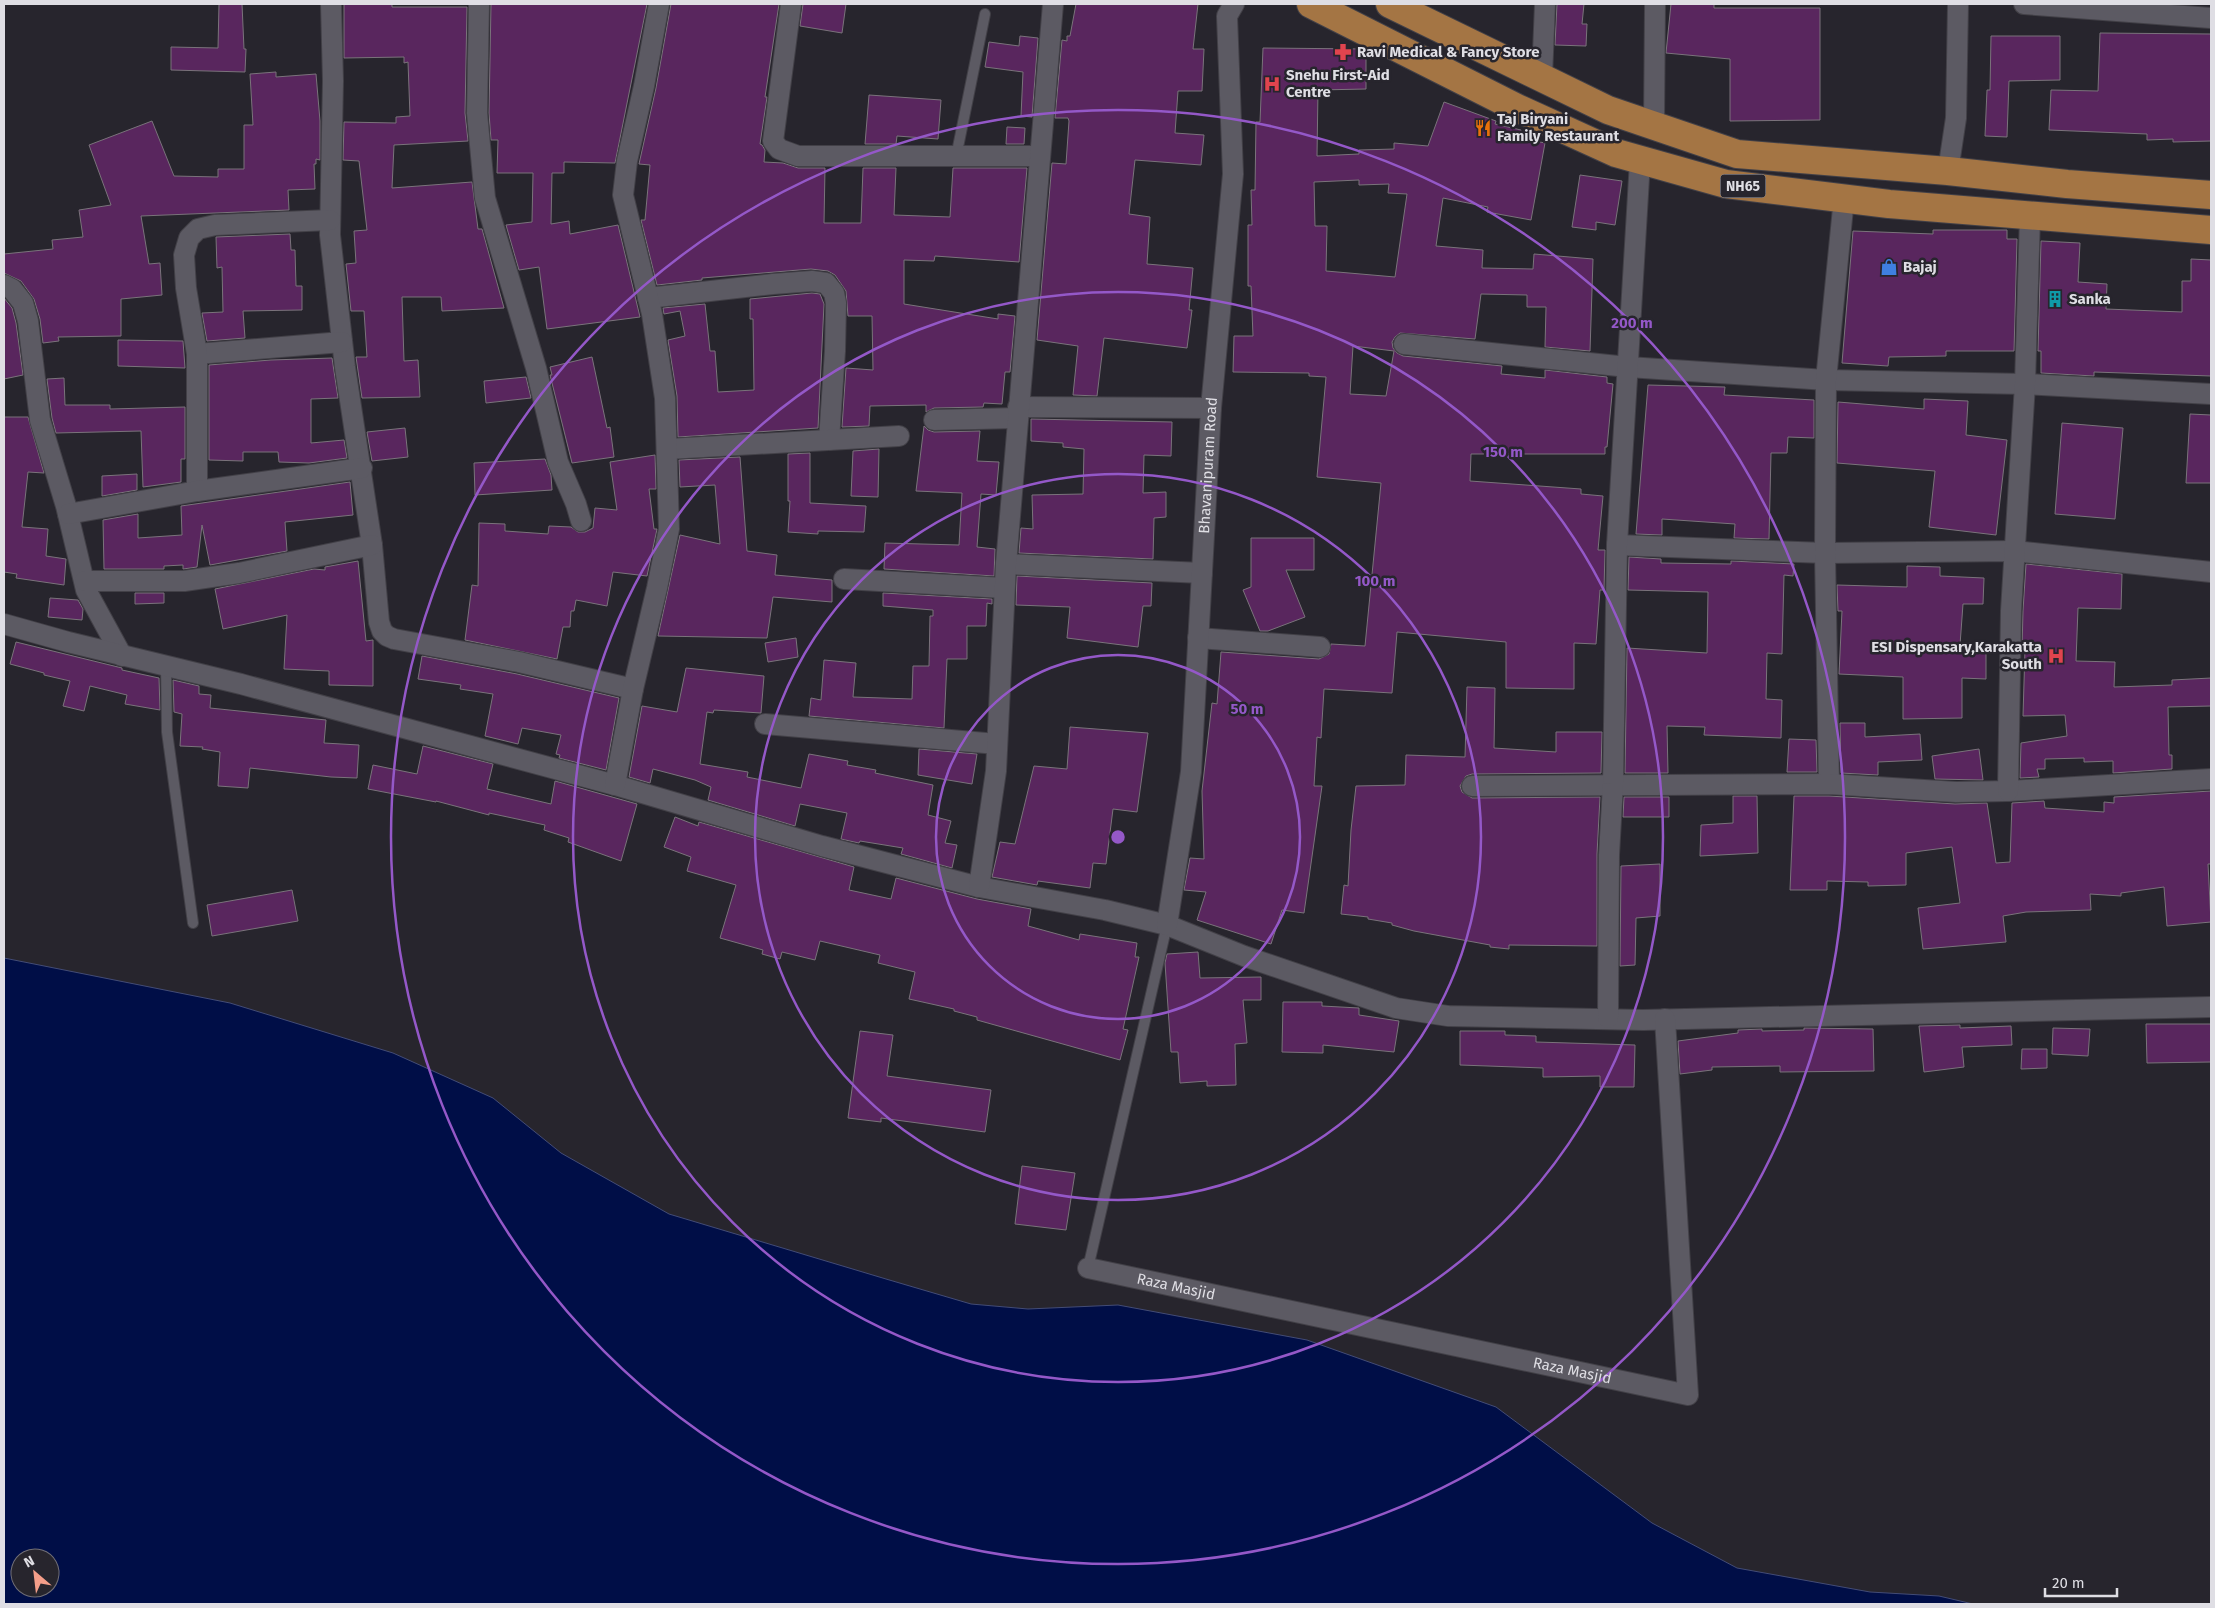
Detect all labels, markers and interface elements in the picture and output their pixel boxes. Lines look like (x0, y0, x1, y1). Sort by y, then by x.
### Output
pharmacy icon: Ravi Medical & Fancy Store (1333, 42, 1353, 62)
place label: Ravi Medical & Fancy Store (1357, 43, 1539, 61)
place label: Snehu First-Aid Centre (1286, 66, 1390, 101)
hospital icon: Snehu First-Aid Centre (1262, 74, 1282, 94)
place label: Taj Biryani Family Restaurant (1497, 110, 1619, 145)
restaurant icon: Taj Biryani Family Restaurant (1473, 118, 1493, 138)
road number: NH65 (1720, 175, 1766, 198)
shop icon: Bajaj (1879, 257, 1899, 277)
place label: Bajaj (1903, 258, 1937, 276)
building icon: Sanka (2045, 289, 2065, 309)
place label: Sanka (2069, 290, 2111, 308)
text: 200 m (1611, 314, 1653, 332)
street label: Bhavanipuram Road (1195, 396, 1221, 534)
text: 150 m (1483, 443, 1523, 461)
text: 100 m (1355, 572, 1395, 590)
place label: ESI Dispensary,Karakatta South (1871, 638, 2042, 673)
hospital icon: ESI Dispensary,Karakatta South (2046, 646, 2066, 666)
text: 50 m (1230, 700, 1264, 718)
centre of rings (1109, 828, 1127, 846)
street label: Raza Masjid (1135, 1270, 1217, 1304)
street label: Raza Masjid (1531, 1353, 1613, 1388)
north arrow (10, 1548, 60, 1598)
text: N (21, 1552, 37, 1572)
scale bar (2045, 1566, 2118, 1598)
text: 20 m (2052, 1574, 2085, 1592)

